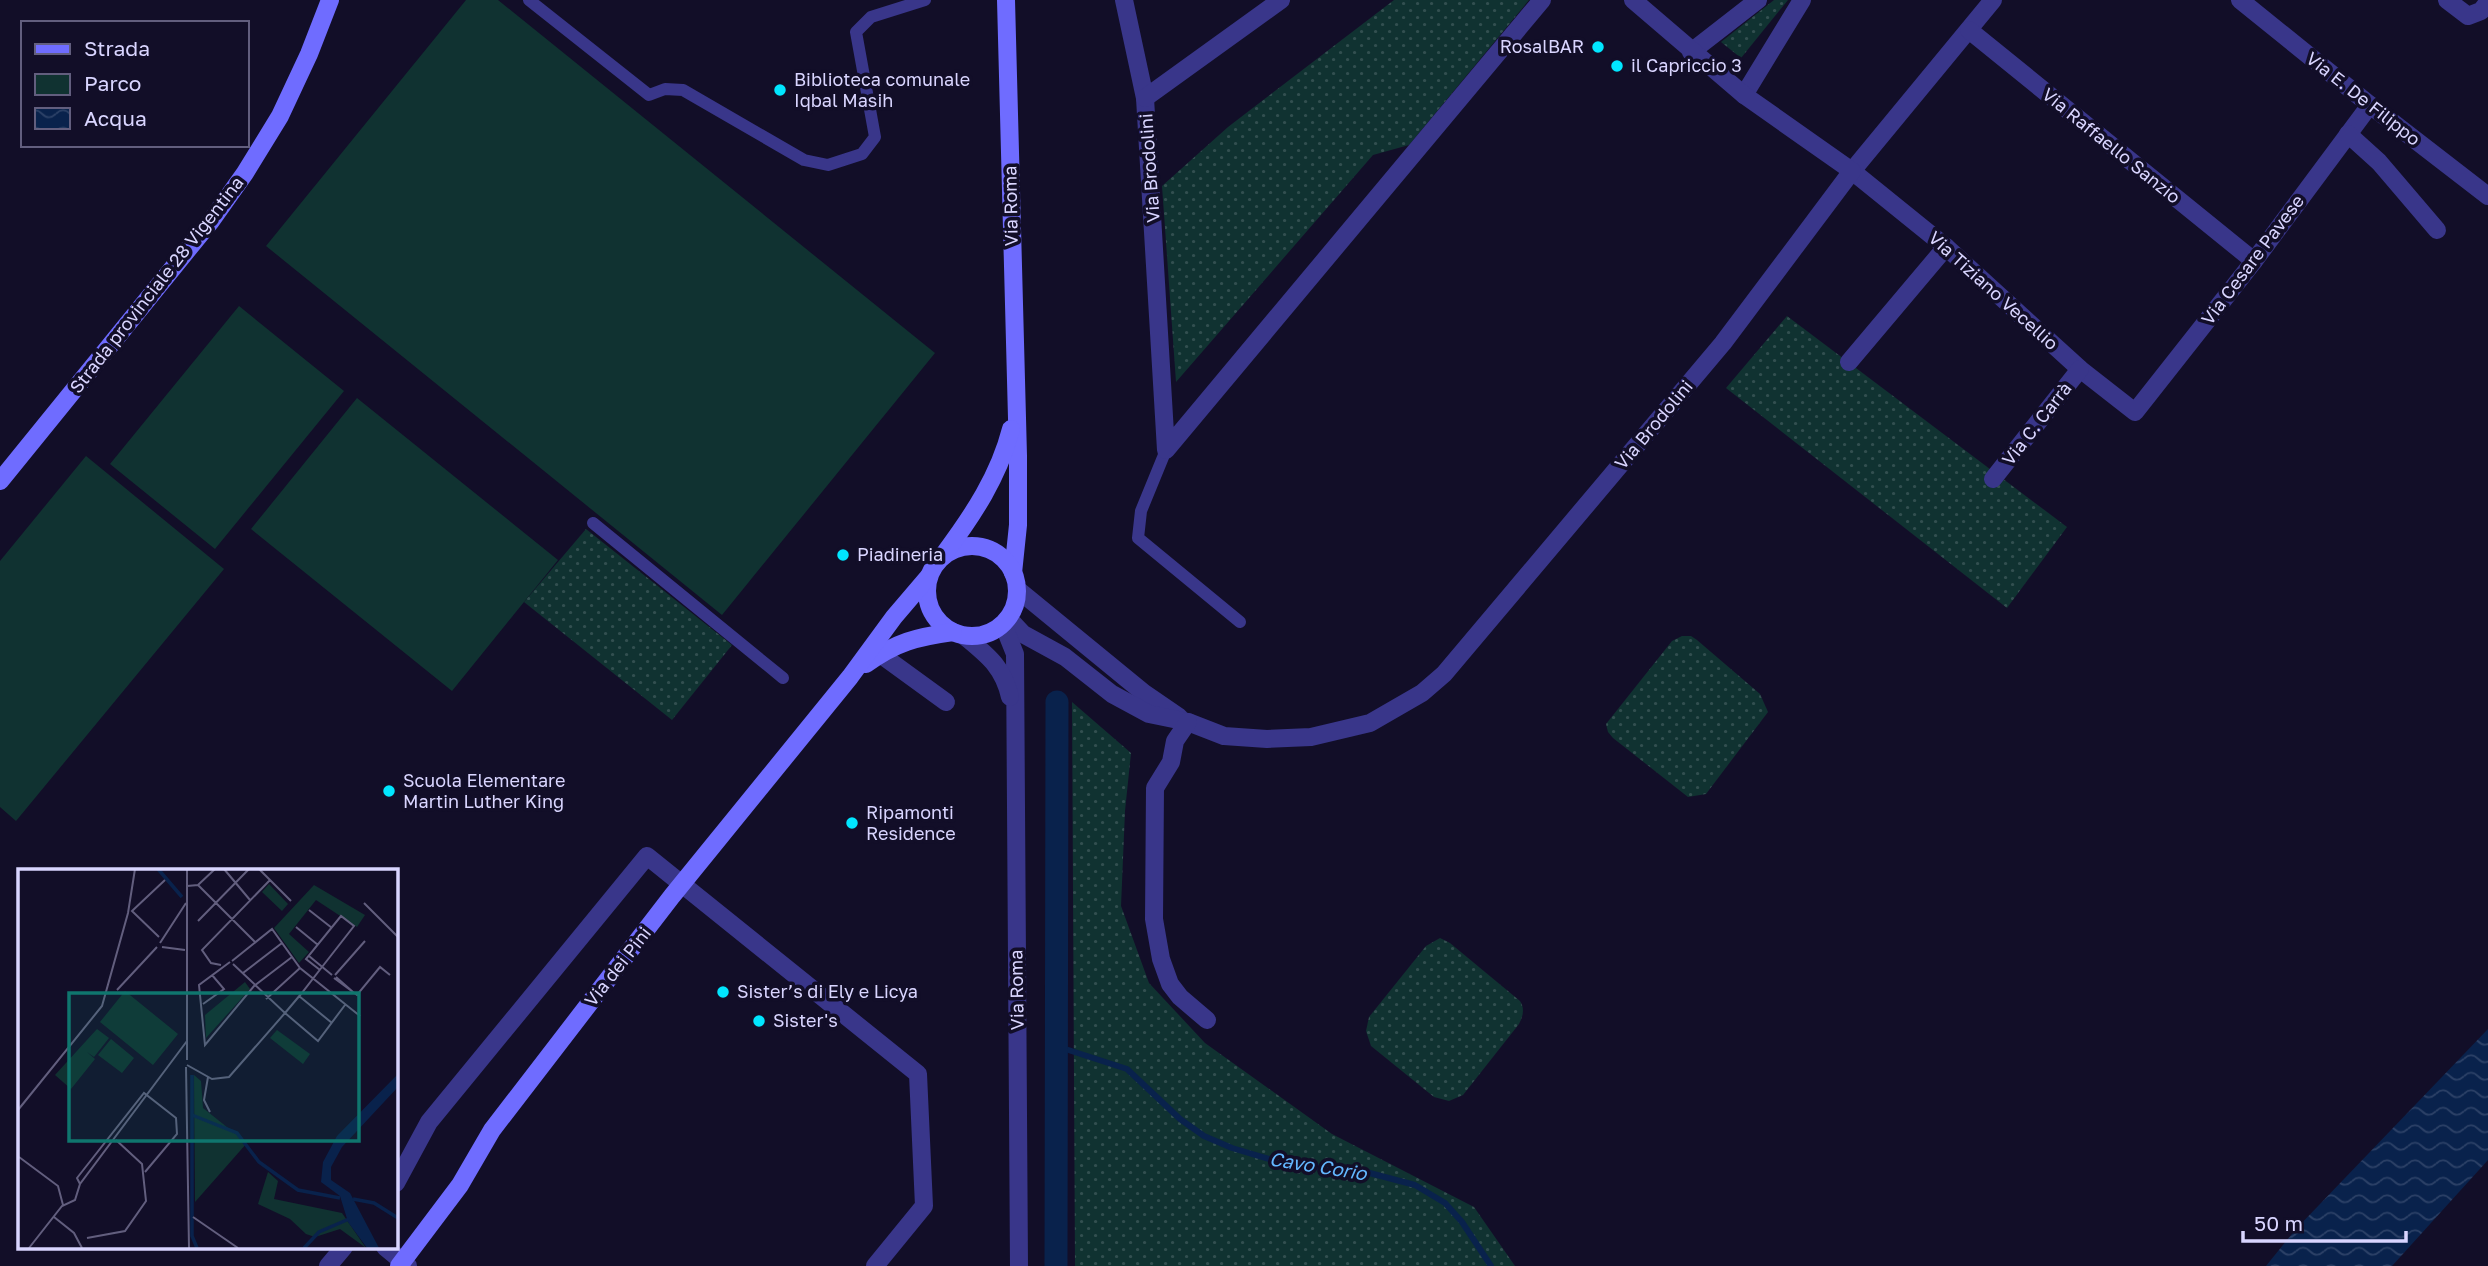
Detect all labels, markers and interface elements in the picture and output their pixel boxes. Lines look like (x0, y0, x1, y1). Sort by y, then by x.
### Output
legend (21, 21, 248, 147)
text: Strada (84, 35, 150, 61)
place label: RosalBAR (1500, 35, 1584, 57)
marker: RosalBAR (1590, 39, 1606, 55)
street label: Via E. De Filippo (2302, 47, 2425, 150)
place label: il Capriccio 3 (1631, 54, 1742, 76)
marker: il Capriccio 3 (1609, 58, 1625, 74)
place label: Biblioteca comunale Iqbal Masih (794, 68, 970, 111)
text: Parco (84, 70, 141, 96)
marker: Biblioteca comunale Iqbal Masih (772, 82, 788, 98)
street label: Via Raffaello Sanzio (2038, 83, 2185, 208)
text: Acqua (84, 105, 147, 131)
street label: Via Brodolini (1134, 113, 1164, 224)
street label: Via Roma (998, 166, 1022, 246)
street label: Strada provinciale 28 Vigentina (65, 172, 248, 397)
street label: Via Cesare Pavese (2196, 190, 2308, 329)
street label: Via Tiziano Vecellio (1924, 226, 2063, 354)
street label: Via Brodolini (1610, 375, 1697, 473)
street label: Via C. Carrà (1997, 377, 2076, 469)
place label: Piadineria (857, 543, 943, 565)
marker: Piadineria (835, 547, 851, 563)
place label: Scuola Elementare Martin Luther King (403, 769, 565, 812)
marker: Scuola Elementare Martin Luther King (381, 783, 397, 799)
place label: Ripamonti Residence (866, 801, 956, 844)
marker: Ripamonti Residence (844, 815, 860, 831)
inset map (18, 869, 397, 1248)
street label: Via dei Pini (579, 922, 655, 1011)
street label: Via Roma (1004, 950, 1028, 1030)
place label: Sister’s di Ely e Licya (737, 980, 918, 1002)
marker: Sister’s di Ely e Licya (715, 984, 731, 1000)
place label: Sister's (773, 1009, 838, 1031)
marker: Sister's (751, 1013, 767, 1029)
water label: Cavo Corio (1268, 1146, 1370, 1185)
scale bar (2243, 1200, 2406, 1244)
text: 50 m (2254, 1210, 2303, 1236)

